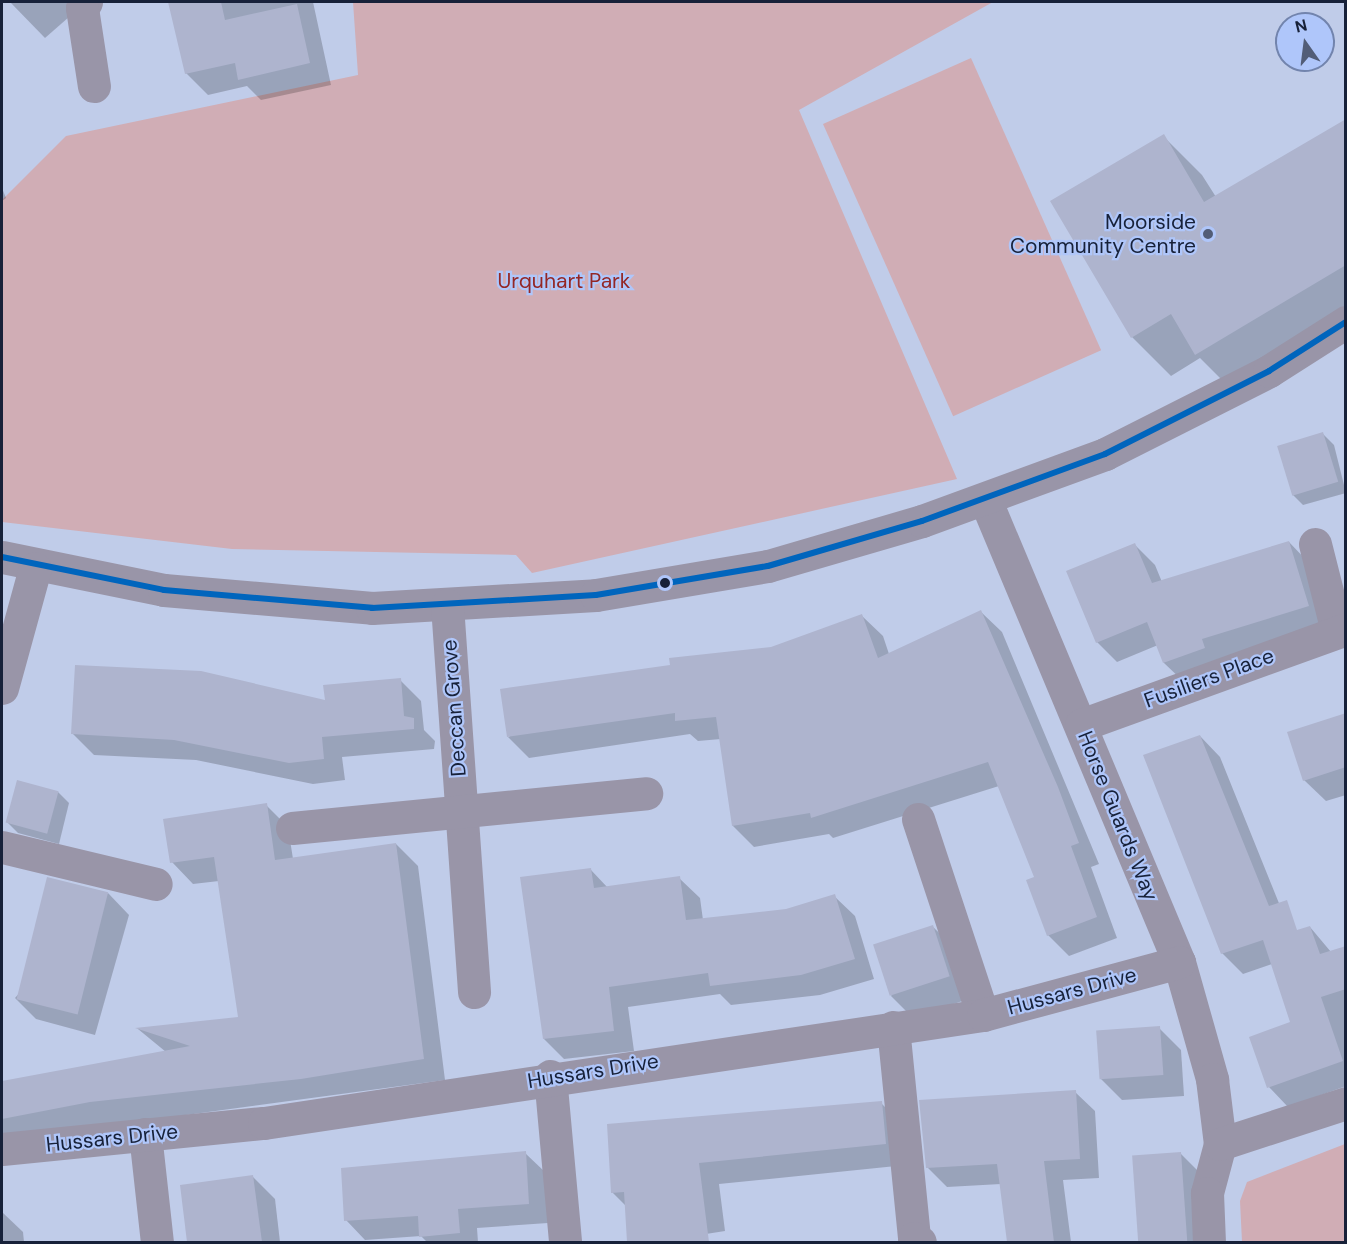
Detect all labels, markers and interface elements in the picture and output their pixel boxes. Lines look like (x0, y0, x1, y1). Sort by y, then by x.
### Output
north arrow (1275, 12, 1335, 72)
text: N (1293, 14, 1309, 38)
place label: Moorside Community Centre (1010, 209, 1196, 259)
marker: Moorside Community Centre (1201, 227, 1215, 241)
park label: Urquhart Park (498, 268, 630, 294)
unlabelled marker (659, 577, 671, 589)
street label: Deccan Grove (437, 639, 471, 777)
street label: Fusiliers Place (1140, 643, 1278, 713)
street label: Horse Guards Way (1072, 728, 1164, 904)
street label: Hussars Drive (1005, 962, 1139, 1020)
street label: Hussars Drive (526, 1048, 660, 1094)
street label: Hussars Drive (45, 1119, 179, 1157)

